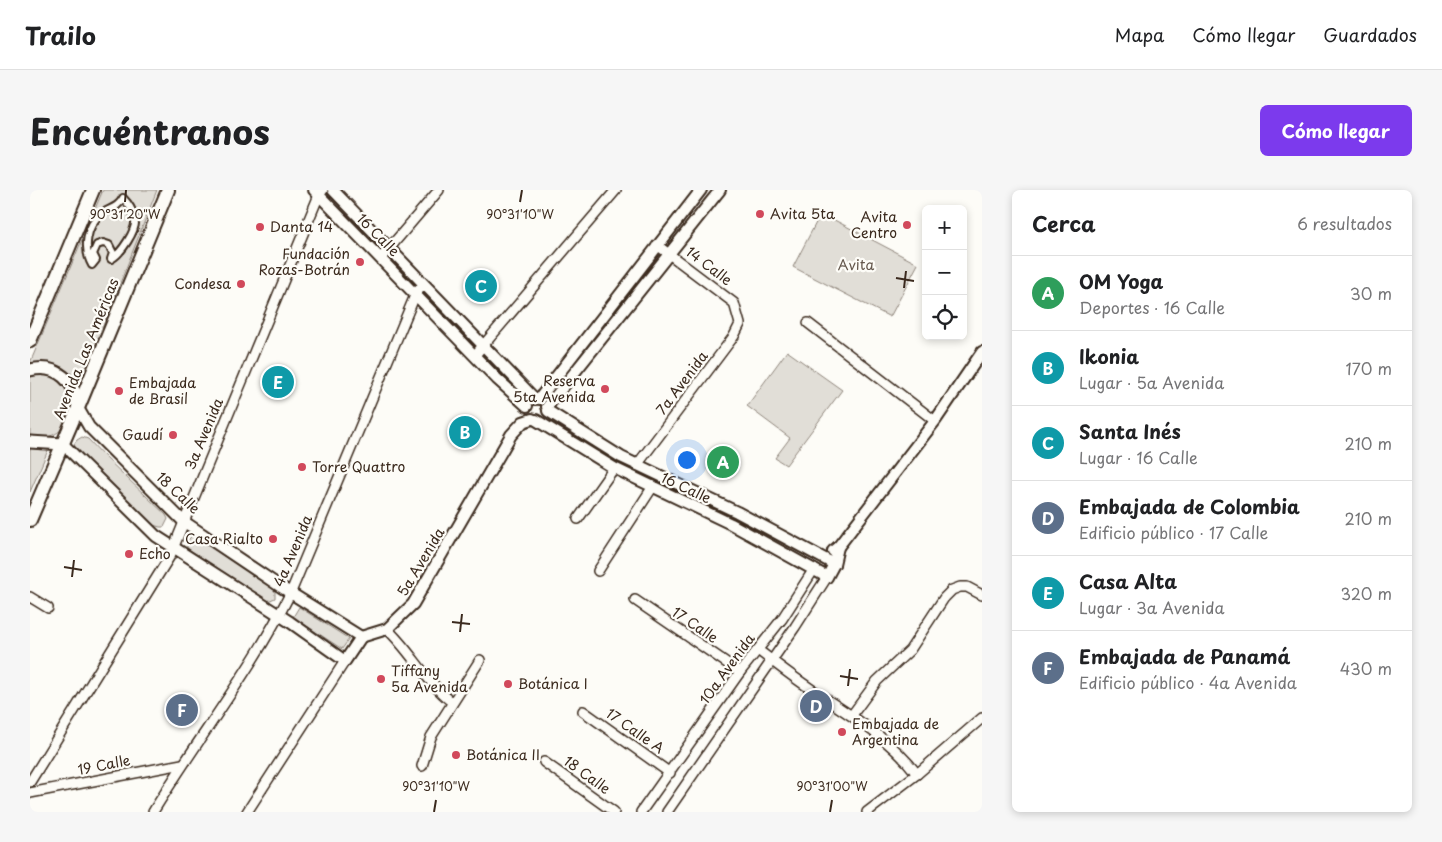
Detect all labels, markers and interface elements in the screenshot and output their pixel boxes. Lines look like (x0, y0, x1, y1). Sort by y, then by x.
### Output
text: Trailo (25, 17, 96, 53)
text: Mapa (1115, 21, 1164, 48)
text: Cómo llegar (1192, 21, 1295, 48)
text: Guardados (1323, 21, 1417, 48)
text: Encuéntranos (30, 104, 270, 157)
button: Cómo llegar (1260, 105, 1412, 156)
place label: Avita 5ta (770, 203, 836, 224)
text: 90°31'20"W (90, 205, 161, 223)
text: 90°31'10"W (486, 205, 555, 223)
map controls (922, 205, 967, 340)
button: + (922, 205, 967, 250)
place label: Avita Centro (851, 206, 897, 243)
text: Cerca (1032, 207, 1096, 239)
street label: 16 Calle (352, 208, 405, 261)
marker: Avita 5ta (754, 208, 766, 220)
text: 6 resultados (1297, 211, 1392, 235)
place label: Danta 14 (270, 216, 333, 237)
marker: Avita Centro (901, 219, 913, 231)
marker: Danta 14 (254, 221, 266, 233)
street label: 14 Calle (682, 241, 737, 290)
place label: Fundación Rozas-Botrán (258, 243, 350, 280)
button: − (922, 250, 967, 295)
park label: Avita (838, 254, 874, 275)
marker: Fundación Rozas-Botrán (354, 256, 366, 268)
pin: C (465, 267, 497, 305)
text: OM Yoga (1079, 267, 1163, 295)
place label: Condesa (174, 273, 231, 294)
street label: Avenida Las Américas (48, 275, 124, 423)
marker: Condesa (235, 278, 247, 290)
text: A (1042, 281, 1054, 305)
text: 30 m (1350, 281, 1392, 305)
button: locate (922, 295, 967, 340)
text: Deportes · 16 Calle (1079, 295, 1225, 319)
text: Ikonia (1079, 342, 1139, 370)
street label: 7a Avenida (651, 346, 713, 419)
text: B (1043, 356, 1053, 380)
text: 170 m (1346, 356, 1392, 380)
pin: E (262, 363, 294, 401)
place label: Reserva 5ta Avenida (513, 370, 595, 407)
text: Lugar · 5a Avenida (1079, 370, 1224, 394)
place label: Embajada de Brasil (129, 372, 196, 409)
marker: Reserva 5ta Avenida (599, 383, 611, 395)
marker: Embajada de Brasil (113, 385, 125, 397)
street label: 3a Avenida (179, 394, 228, 473)
pin: B (449, 413, 481, 451)
text: Santa Inés (1079, 417, 1181, 445)
place label: Gaudí (122, 424, 163, 445)
marker: Gaudí (167, 429, 179, 441)
text: C (1042, 431, 1054, 455)
text: 210 m (1344, 431, 1392, 455)
pin: A (707, 443, 739, 481)
text: Lugar · 16 Calle (1079, 445, 1198, 469)
your location (674, 447, 700, 473)
place label: Torre Quattro (312, 456, 406, 477)
marker: Torre Quattro (296, 461, 308, 473)
street label: 18 Calle (152, 467, 205, 519)
street label: 16 Calle (658, 467, 715, 508)
text: Embajada de Colombia (1079, 492, 1300, 520)
text: D (1042, 506, 1054, 530)
text: 210 m (1344, 506, 1392, 530)
street label: 4a Avenida (268, 511, 317, 590)
text: Edificio público · 17 Calle (1079, 520, 1268, 544)
street label: 5a Avenida (392, 523, 449, 600)
place label: Casa Rialto (185, 528, 263, 549)
marker: Casa Rialto (267, 533, 279, 545)
place label: Echo (139, 543, 171, 564)
marker: Echo (123, 548, 135, 560)
text: Casa Alta (1079, 567, 1177, 595)
text: E (1043, 581, 1053, 605)
text: 320 m (1341, 581, 1392, 605)
text: Lugar · 3a Avenida (1079, 595, 1225, 619)
street label: 17 Calle (668, 601, 723, 648)
street label: 10a Avenida (694, 629, 760, 708)
text: Embajada de Panamá (1079, 642, 1290, 670)
text: F (1043, 656, 1053, 680)
text: 430 m (1340, 656, 1392, 680)
place label: Tiffany 5a Avenida (391, 660, 468, 697)
text: Edificio público · 4a Avenida (1079, 670, 1297, 694)
marker: Tiffany 5a Avenida (375, 673, 387, 685)
place label: Botánica I (518, 673, 588, 694)
marker: Botánica I (502, 678, 514, 690)
pin: D (800, 687, 832, 725)
pin: F (166, 691, 198, 729)
street label: 17 Calle A (602, 703, 669, 758)
place label: Embajada de Argentina (852, 713, 939, 750)
marker: Embajada de Argentina (836, 726, 848, 738)
place label: Botánica II (466, 744, 540, 765)
street label: 19 Calle (76, 749, 132, 780)
marker: Botánica II (450, 749, 462, 761)
street label: 18 Calle (560, 750, 615, 799)
text: 90°31'10"W (402, 777, 471, 795)
text: 90°31'00"W (797, 777, 868, 795)

